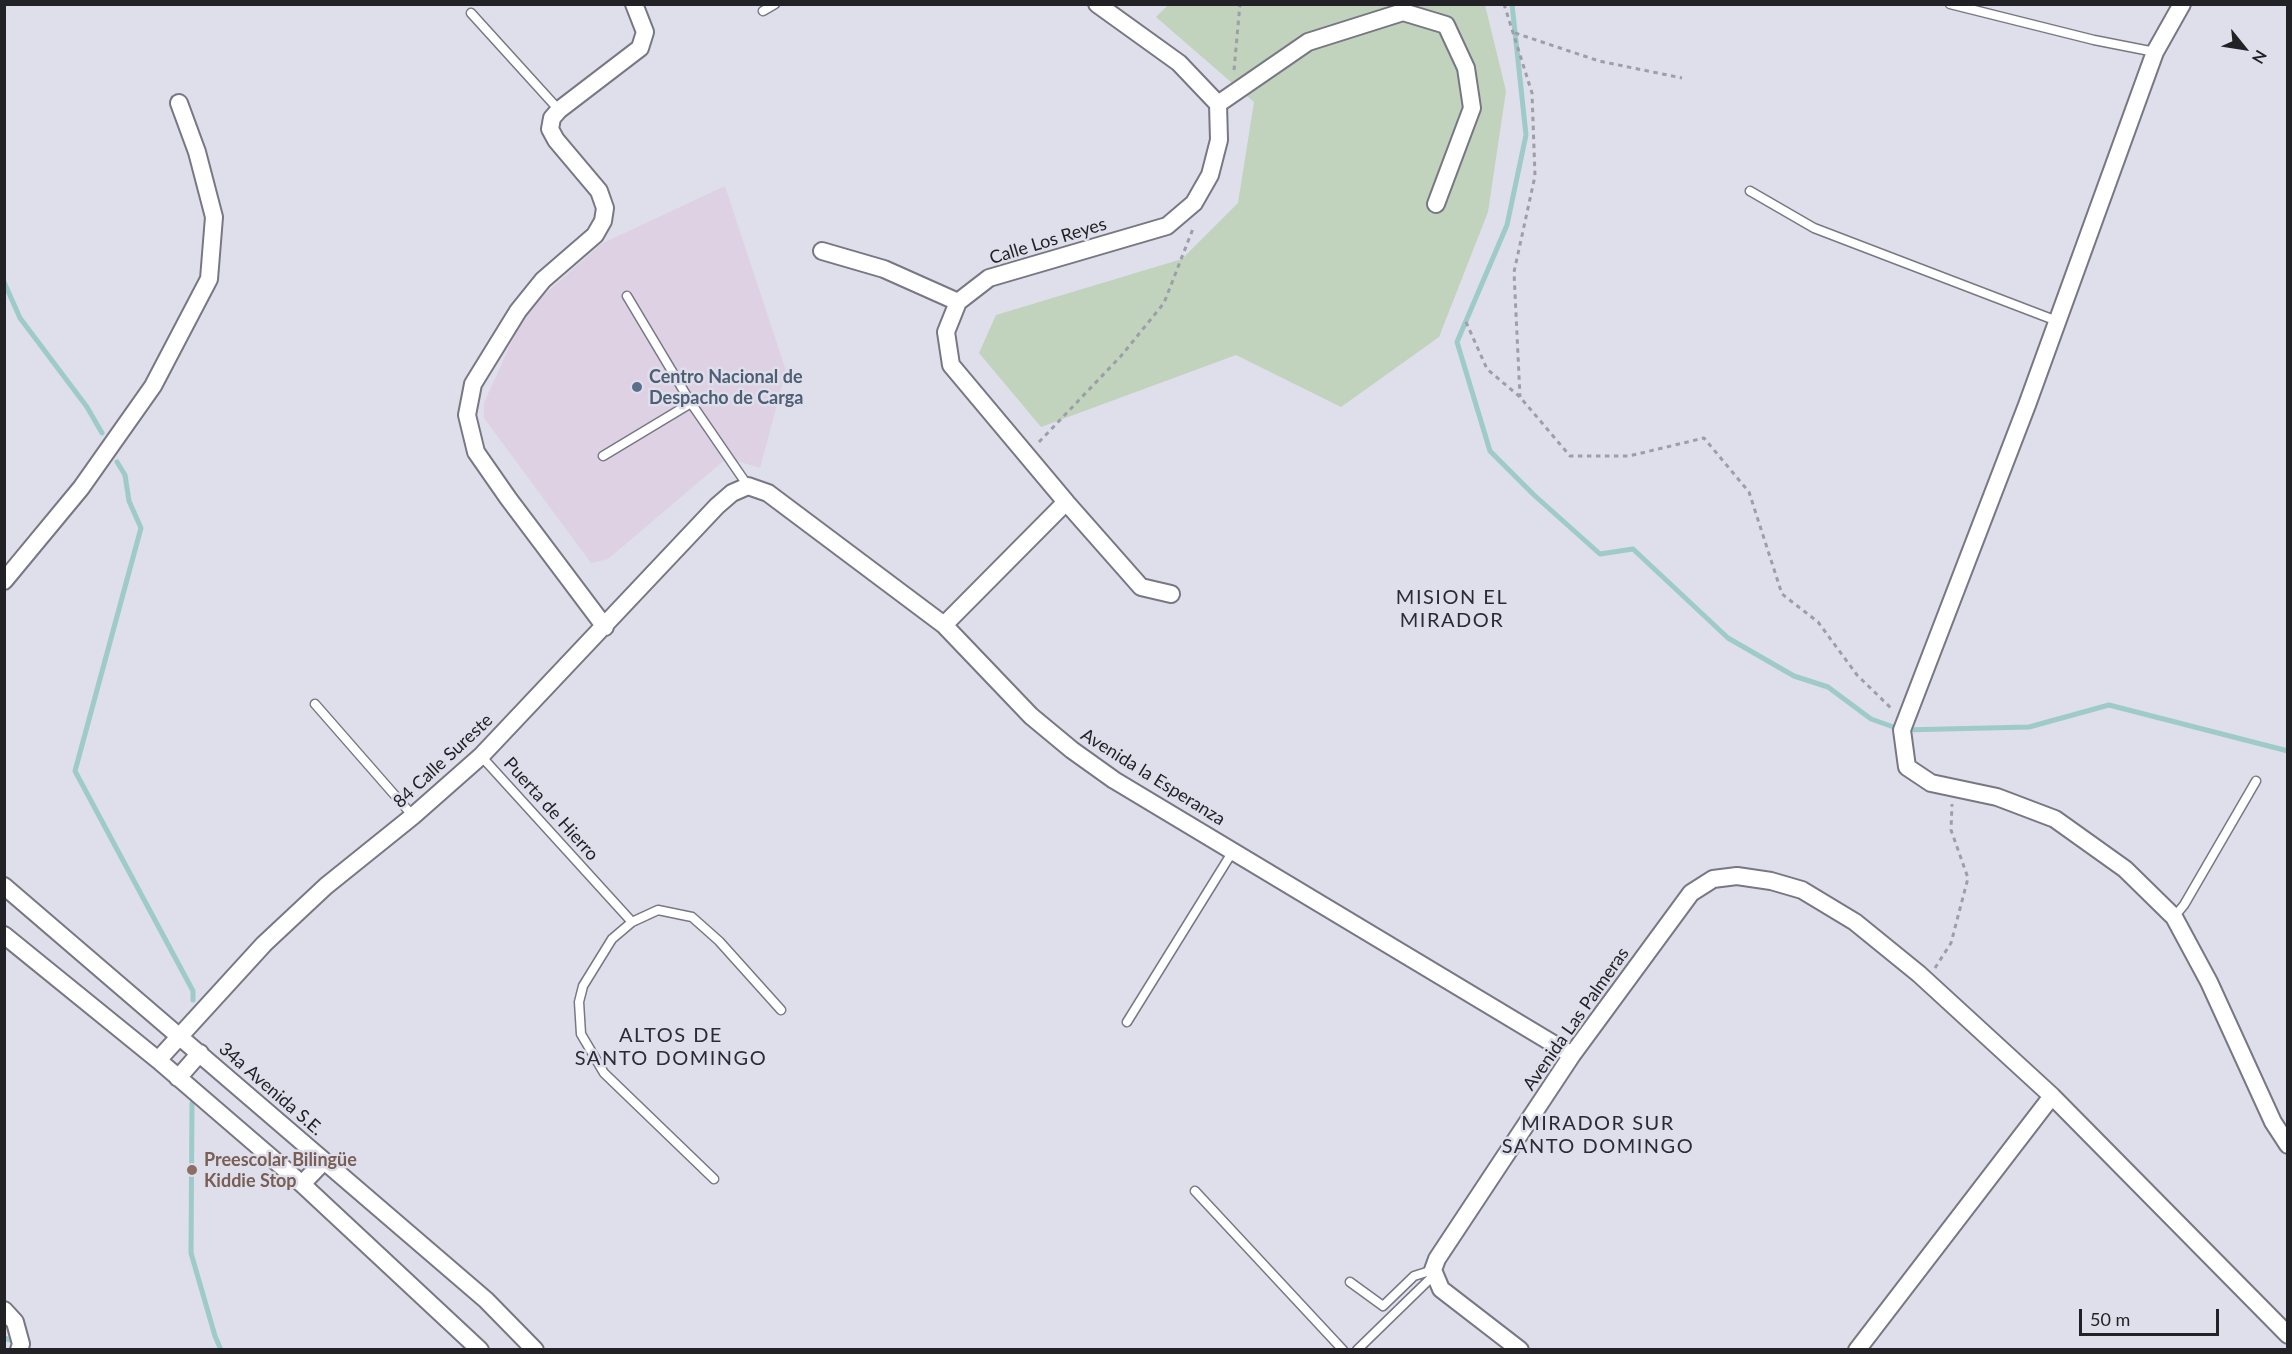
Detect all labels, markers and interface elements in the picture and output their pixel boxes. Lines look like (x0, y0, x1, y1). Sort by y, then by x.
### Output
north arrow (2214, 18, 2274, 78)
text: N (2249, 47, 2271, 67)
street label: Calle Los Reyes (987, 213, 1109, 269)
place label: Centro Nacional de Despacho de Carga (649, 366, 803, 409)
marker: Centro Nacional de Despacho de Carga (630, 380, 644, 394)
district label: MISION EL MIRADOR (1396, 586, 1508, 633)
street label: 84 Calle Sureste (389, 709, 497, 813)
street label: Avenida la Esperanza (1077, 724, 1229, 830)
street label: Puerta de Hierro (499, 753, 603, 865)
street label: Avenida Las Palmeras (1518, 943, 1634, 1095)
district label: ALTOS DE SANTO DOMINGO (575, 1024, 767, 1071)
street label: 34a Avenida S.E. (214, 1038, 328, 1140)
district label: MIRADOR SUR SANTO DOMINGO (1502, 1112, 1694, 1159)
place label: Preescolar Bilingüe Kiddie Stop (204, 1149, 357, 1192)
marker: Preescolar Bilingüe Kiddie Stop (185, 1163, 199, 1177)
scale bar (2082, 1297, 2222, 1335)
text: 50 m (2090, 1308, 2130, 1330)

